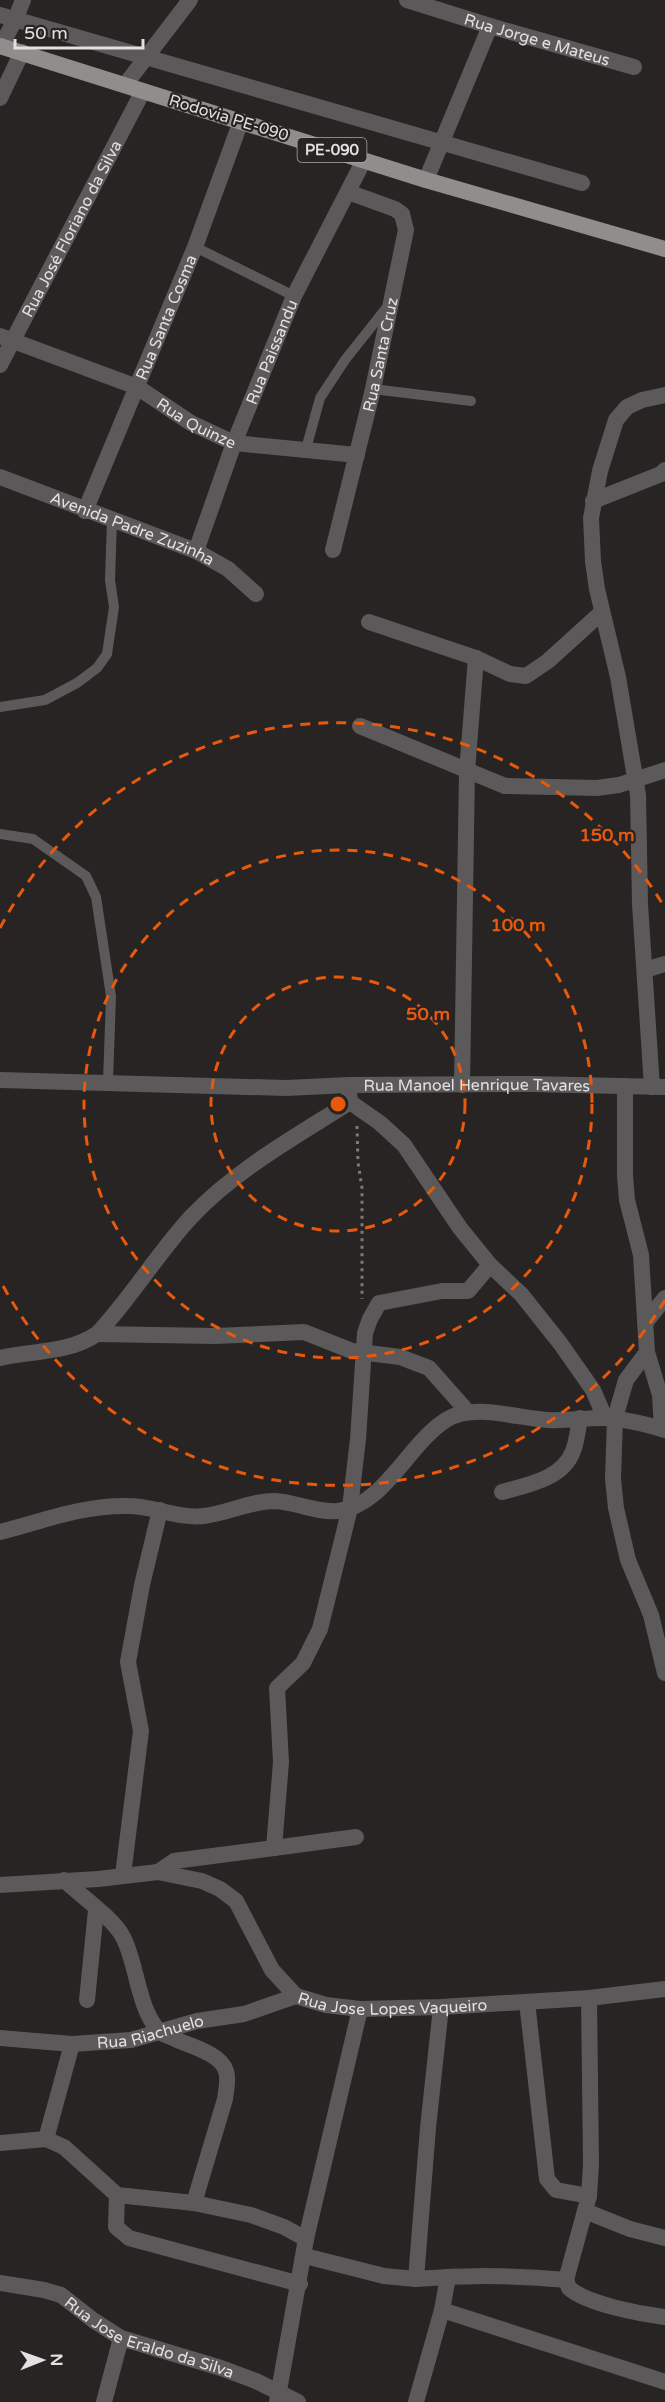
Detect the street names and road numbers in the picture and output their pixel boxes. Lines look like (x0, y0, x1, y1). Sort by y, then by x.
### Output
street label: Rua Jorge e Mateus (462, 10, 612, 71)
street label: Rodovia PE-090 (166, 90, 291, 146)
street label: Rua José Floriano da Silva (18, 137, 127, 321)
road number: PE-090 (298, 138, 366, 162)
street label: Rua Santa Cosma (132, 252, 202, 383)
street label: Rua Santa Cruz (359, 296, 403, 414)
street label: Rua Paissandu (242, 297, 303, 408)
street label: Rua Quinze (152, 394, 239, 454)
street label: Avenida Padre Zuzinha (47, 488, 218, 570)
street label: Rua Manoel Henrique Tavares (363, 1075, 590, 1096)
street label: Rua Jose Lopes Vaqueiro (295, 1988, 488, 2020)
street label: Rua Riachuelo (96, 2011, 205, 2053)
street label: Rua Jose Eraldo da Silva (60, 2293, 237, 2383)

